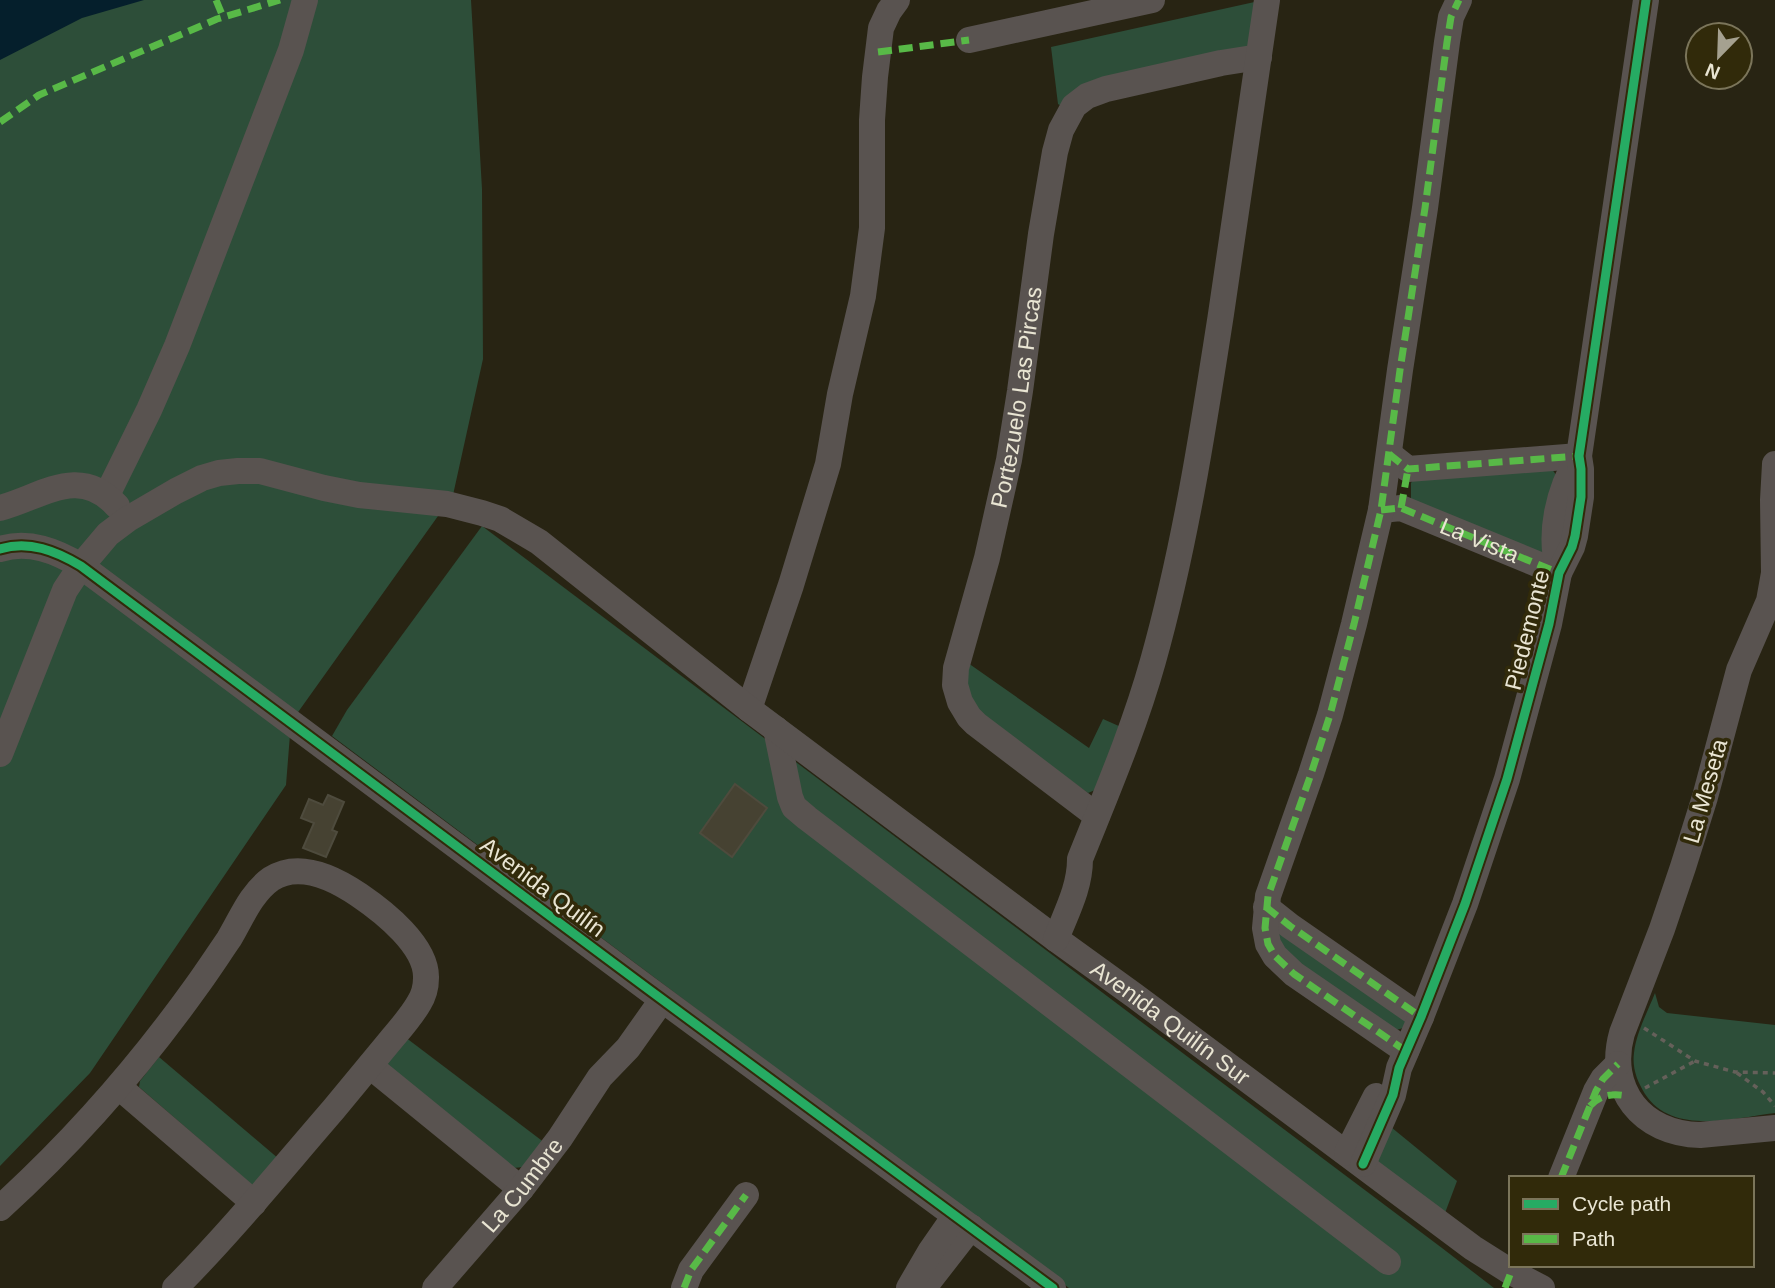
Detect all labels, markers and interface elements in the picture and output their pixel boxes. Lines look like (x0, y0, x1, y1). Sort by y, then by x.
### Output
north arrow (1684, 21, 1754, 91)
text: N (1702, 59, 1723, 84)
street label: Portezuelo Las Pircas (986, 285, 1047, 510)
street label: La Vista (1436, 513, 1523, 568)
street label: Piedemonte (1500, 567, 1554, 693)
street label: La Meseta (1678, 736, 1732, 846)
street label: Avenida Quilín (476, 832, 610, 942)
street label: Avenida Quilín Sur (1086, 955, 1255, 1090)
street label: La Cumbre (476, 1133, 568, 1238)
legend (1509, 1176, 1754, 1267)
text: Cycle path (1572, 1192, 1671, 1215)
text: Path (1572, 1227, 1615, 1250)

